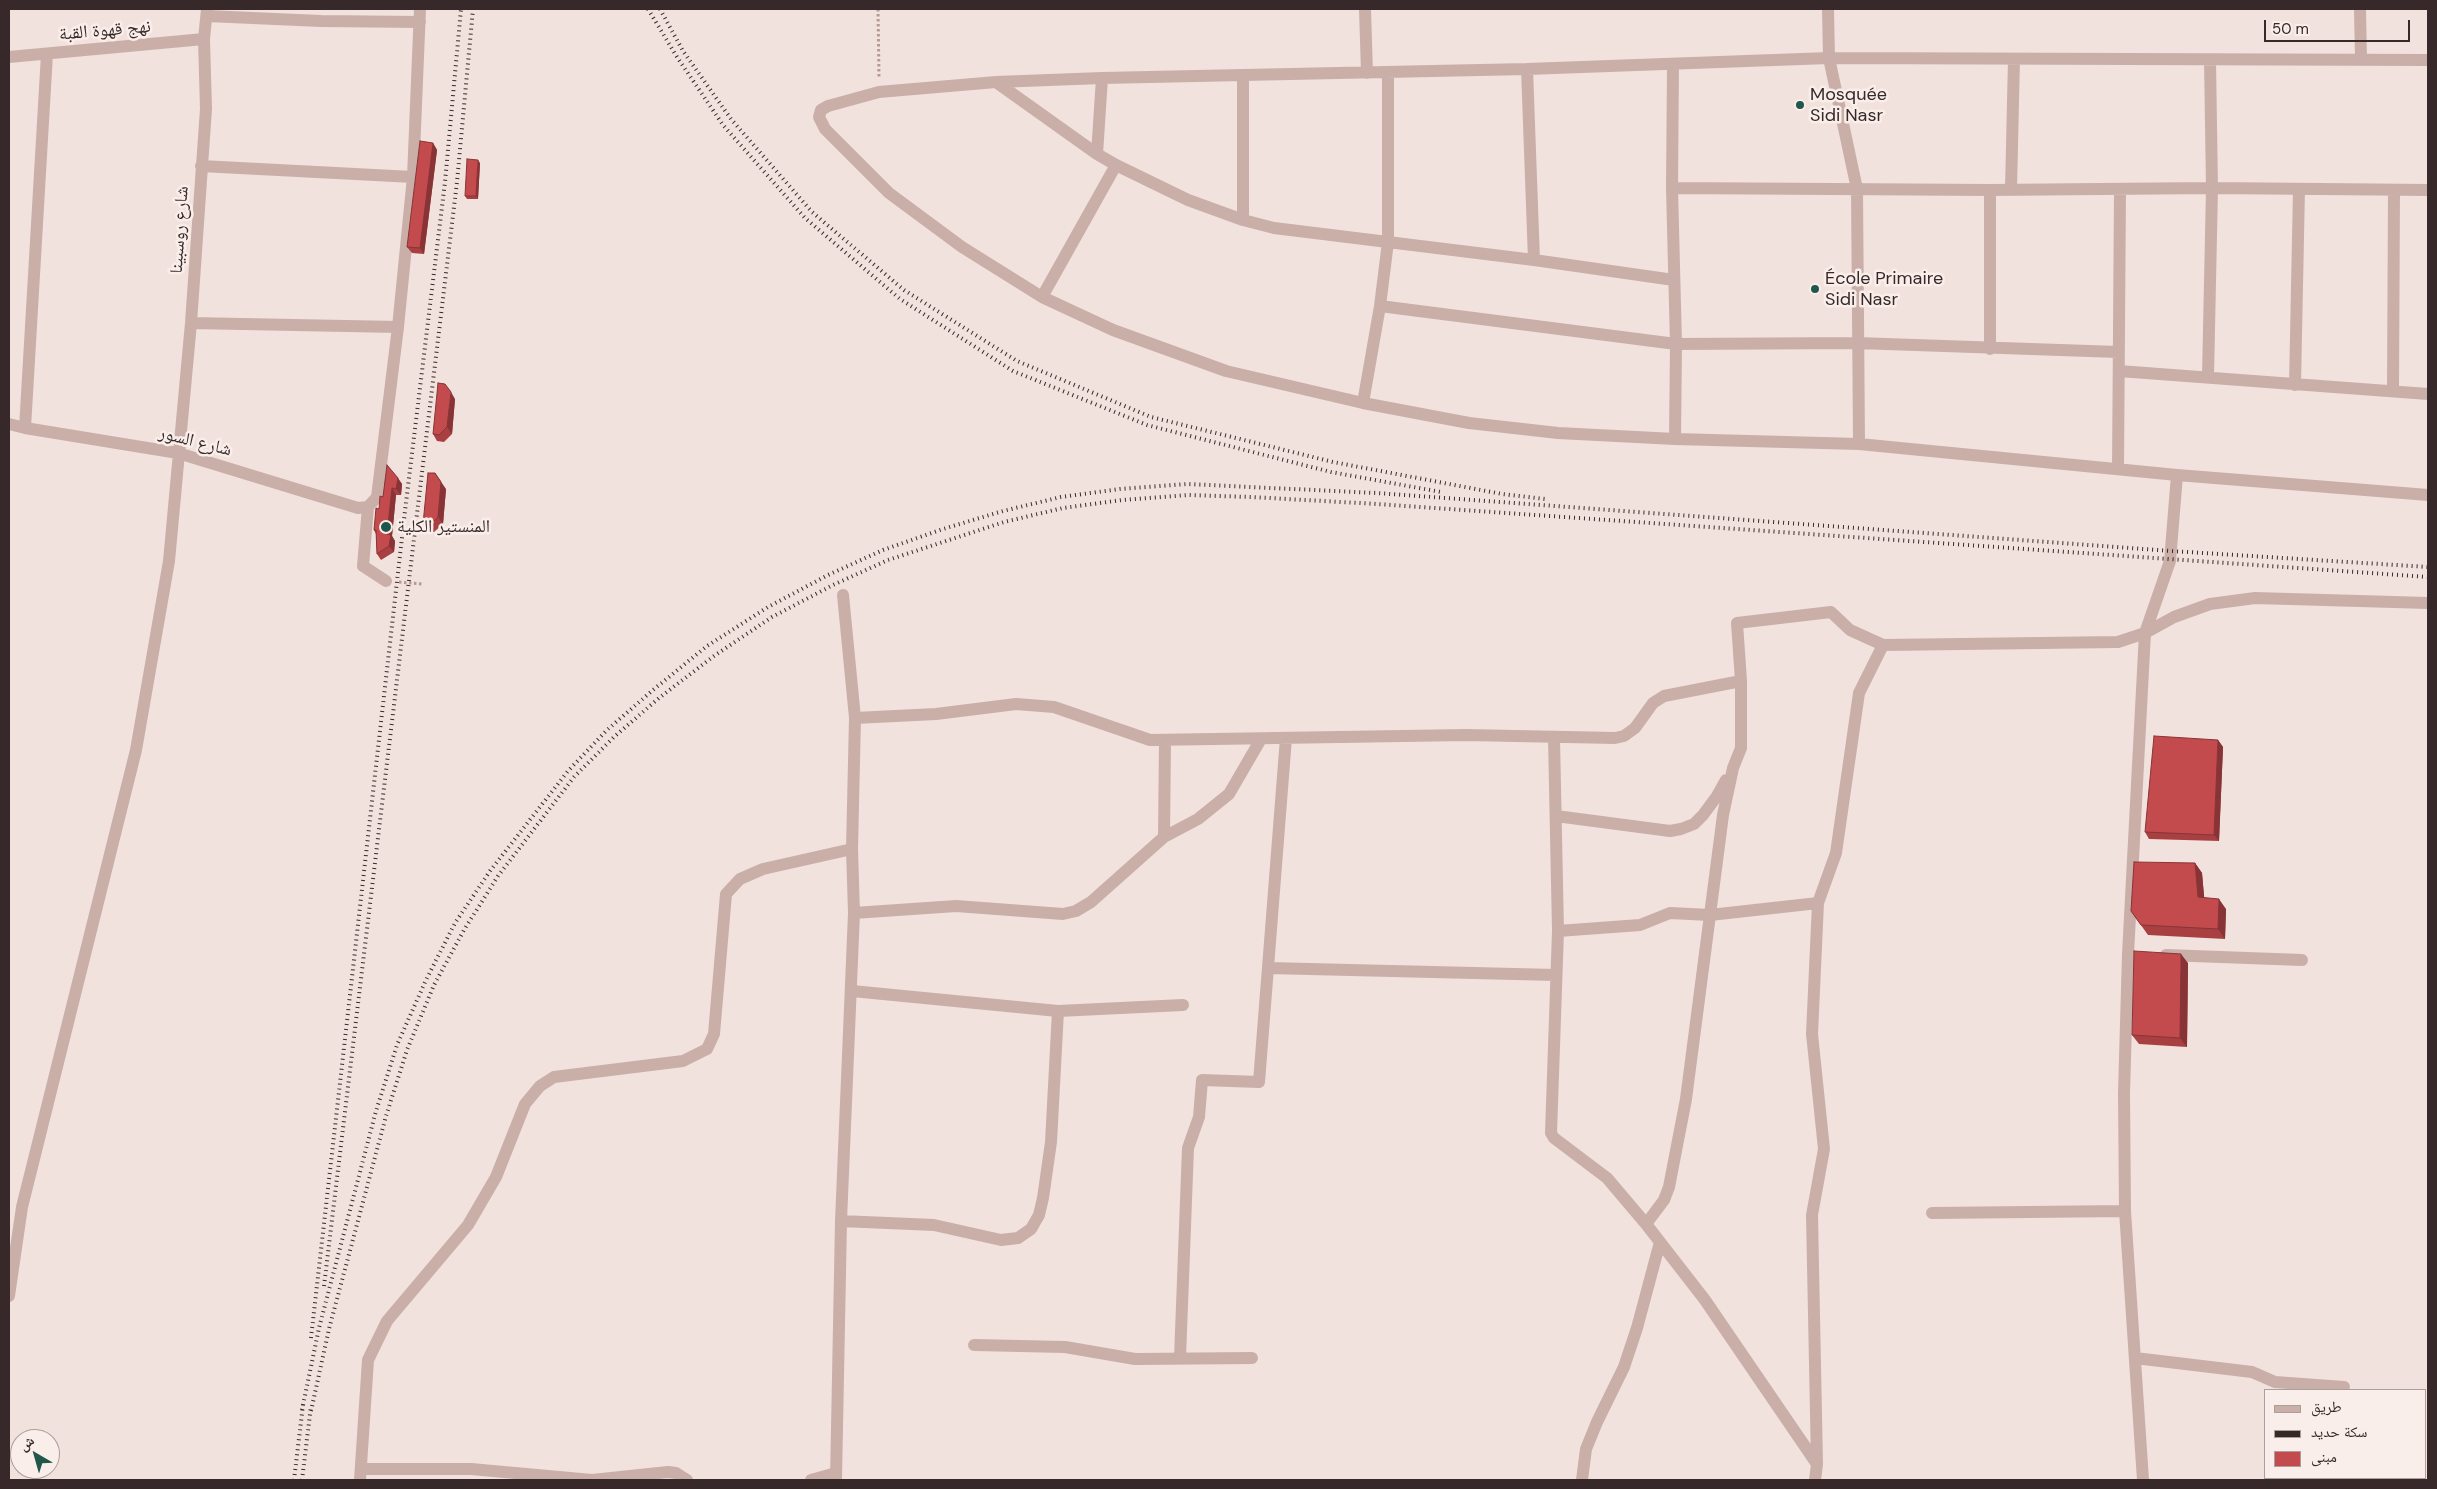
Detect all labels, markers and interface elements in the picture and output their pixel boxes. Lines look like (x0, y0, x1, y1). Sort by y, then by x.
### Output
scale bar (2267, 10, 2413, 42)
street label: نهج قهوة القبة (58, 16, 152, 46)
text: 50 m (2272, 19, 2309, 39)
place label: Mosquée Sidi Nasr (1810, 84, 1887, 126)
marker: Mosquée Sidi Nasr (1794, 99, 1806, 111)
street label: شارع روسبينا (166, 185, 194, 275)
place label: École Primaire Sidi Nasr (1825, 268, 1943, 310)
marker: École Primaire Sidi Nasr (1809, 283, 1821, 295)
street label: شارع السور (156, 423, 234, 461)
place label: المنستير الكلية (397, 516, 490, 538)
marker: المنستير الكلية (379, 520, 393, 534)
legend (2264, 1389, 2427, 1479)
text: طريق (2311, 1397, 2342, 1417)
text: سكة حديد (2311, 1422, 2367, 1442)
north arrow (10, 1429, 60, 1479)
text: ش (15, 1431, 38, 1455)
text: مبنى (2311, 1447, 2337, 1467)

